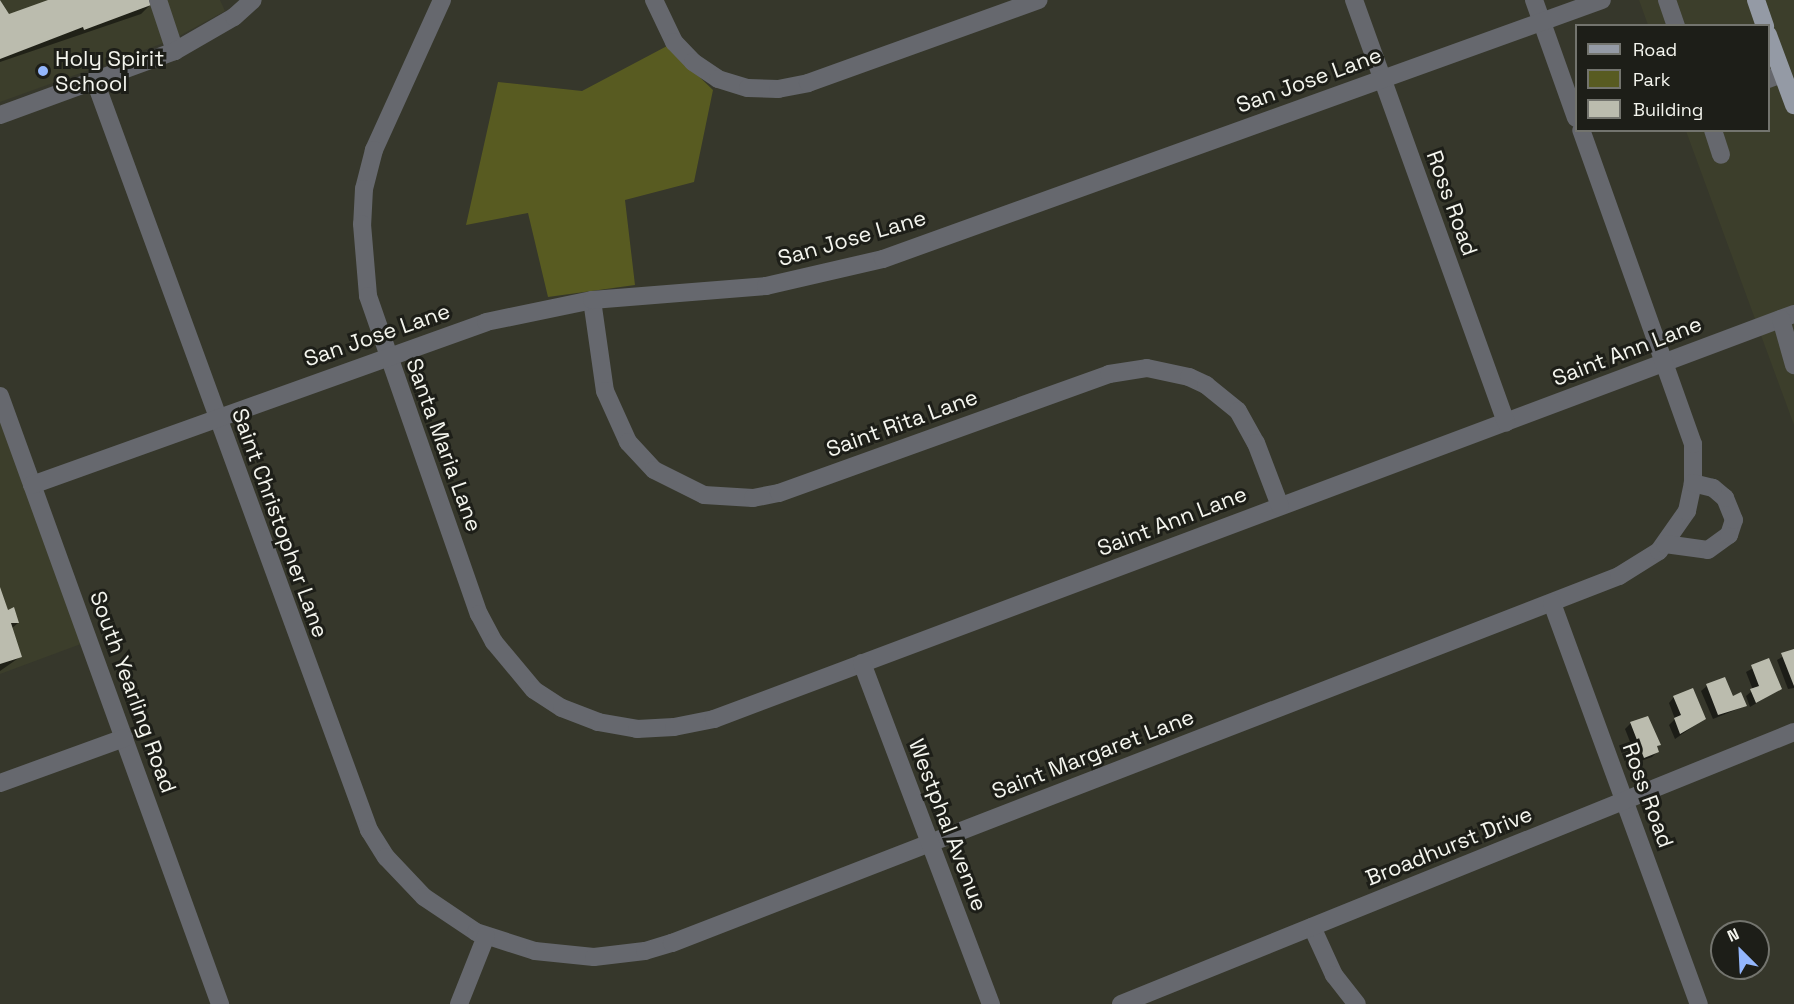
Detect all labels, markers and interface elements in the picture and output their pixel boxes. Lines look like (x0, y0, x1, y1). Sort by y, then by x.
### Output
legend (1575, 24, 1770, 132)
text: Road (1633, 38, 1677, 61)
street label: San Jose Lane (1233, 41, 1385, 119)
place label: Holy Spirit School (55, 45, 164, 96)
marker: Holy Spirit School (36, 64, 50, 78)
text: Park (1633, 68, 1670, 91)
text: Building (1633, 98, 1703, 121)
street label: Ross Road (1421, 147, 1483, 259)
street label: San Jose Lane (775, 204, 929, 272)
street label: San Jose Lane (300, 298, 454, 372)
street label: Saint Ann Lane (1548, 310, 1706, 392)
street label: Santa Maria Lane (400, 355, 488, 535)
street label: Saint Rita Lane (823, 383, 981, 463)
street label: Saint Christopher Lane (226, 405, 334, 641)
street label: Saint Ann Lane (1093, 480, 1251, 562)
street label: South Yearling Road (84, 587, 182, 797)
street label: Saint Margaret Lane (988, 703, 1198, 805)
street label: Westphal Avenue (903, 735, 993, 915)
street label: Ross Road (1617, 739, 1679, 851)
street label: Broadhurst Drive (1362, 801, 1536, 891)
north arrow (1710, 920, 1770, 980)
text: N (1724, 923, 1742, 947)

